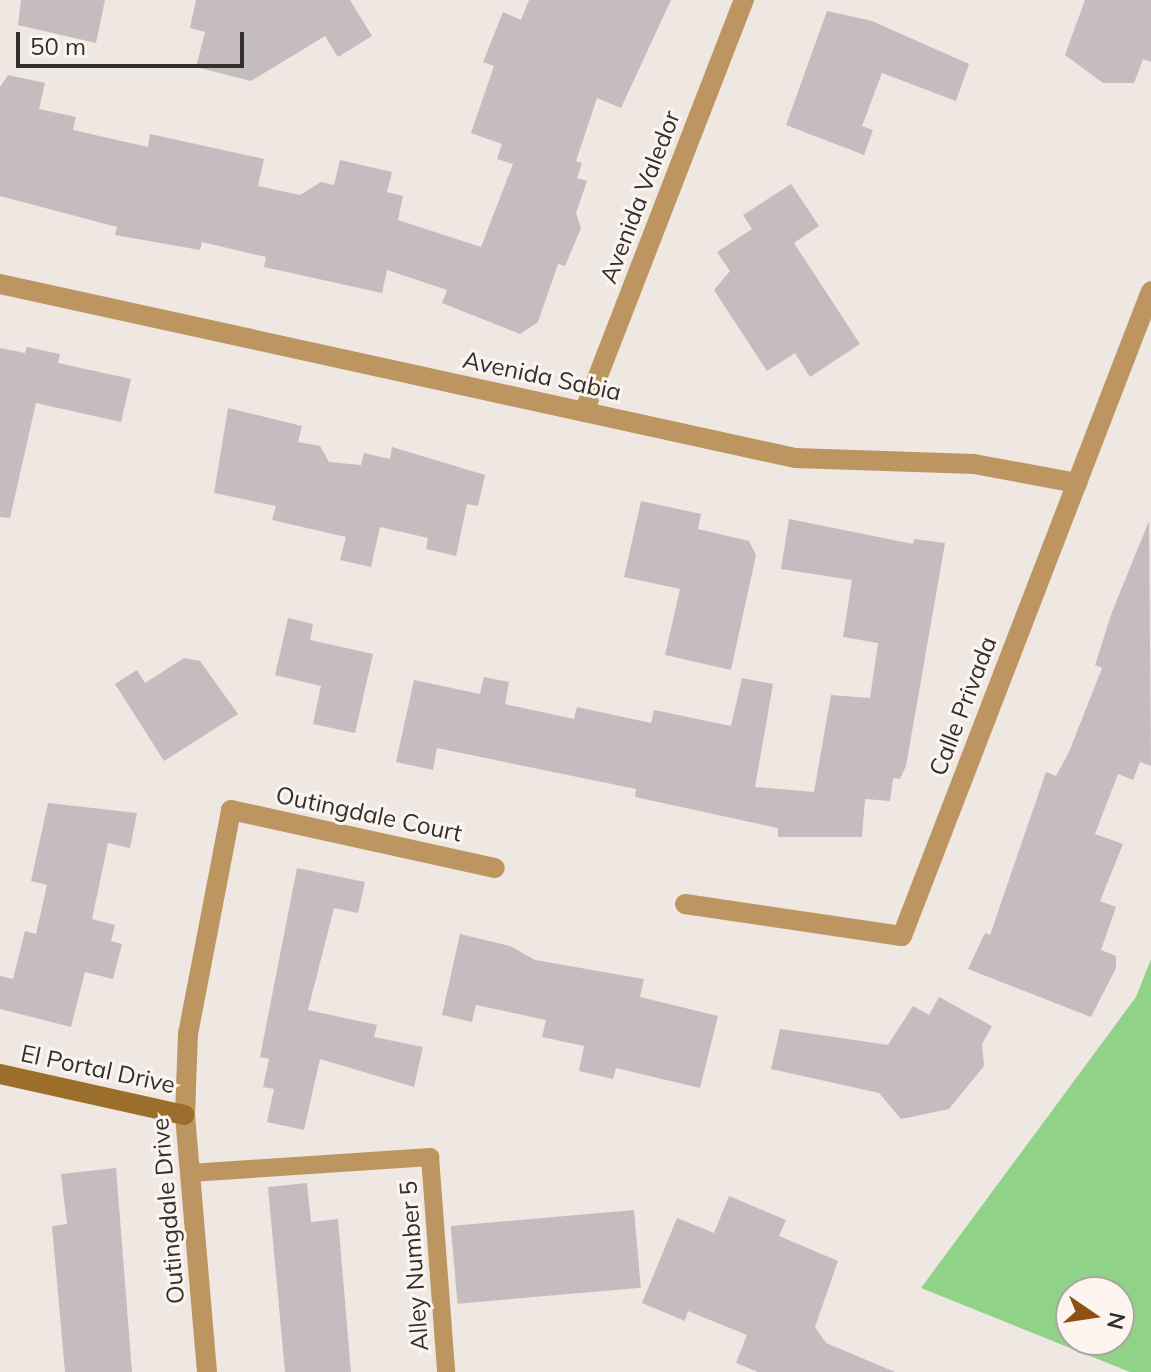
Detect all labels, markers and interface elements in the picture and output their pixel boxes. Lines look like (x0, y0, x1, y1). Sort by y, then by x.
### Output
scale bar (20, 16, 248, 66)
text: 50 m (30, 31, 86, 61)
street label: Avenida Valedor (594, 106, 686, 288)
street label: Avenida Sabia (460, 345, 624, 407)
street label: Calle Privada (923, 632, 1003, 780)
street label: Outingdale Court (273, 780, 465, 848)
street label: El Portal Drive (18, 1039, 178, 1099)
street label: Outingdale Drive (146, 1117, 190, 1305)
street label: Alley Number 5 (394, 1180, 434, 1352)
north arrow (1055, 1276, 1135, 1356)
text: N (1101, 1310, 1132, 1332)

